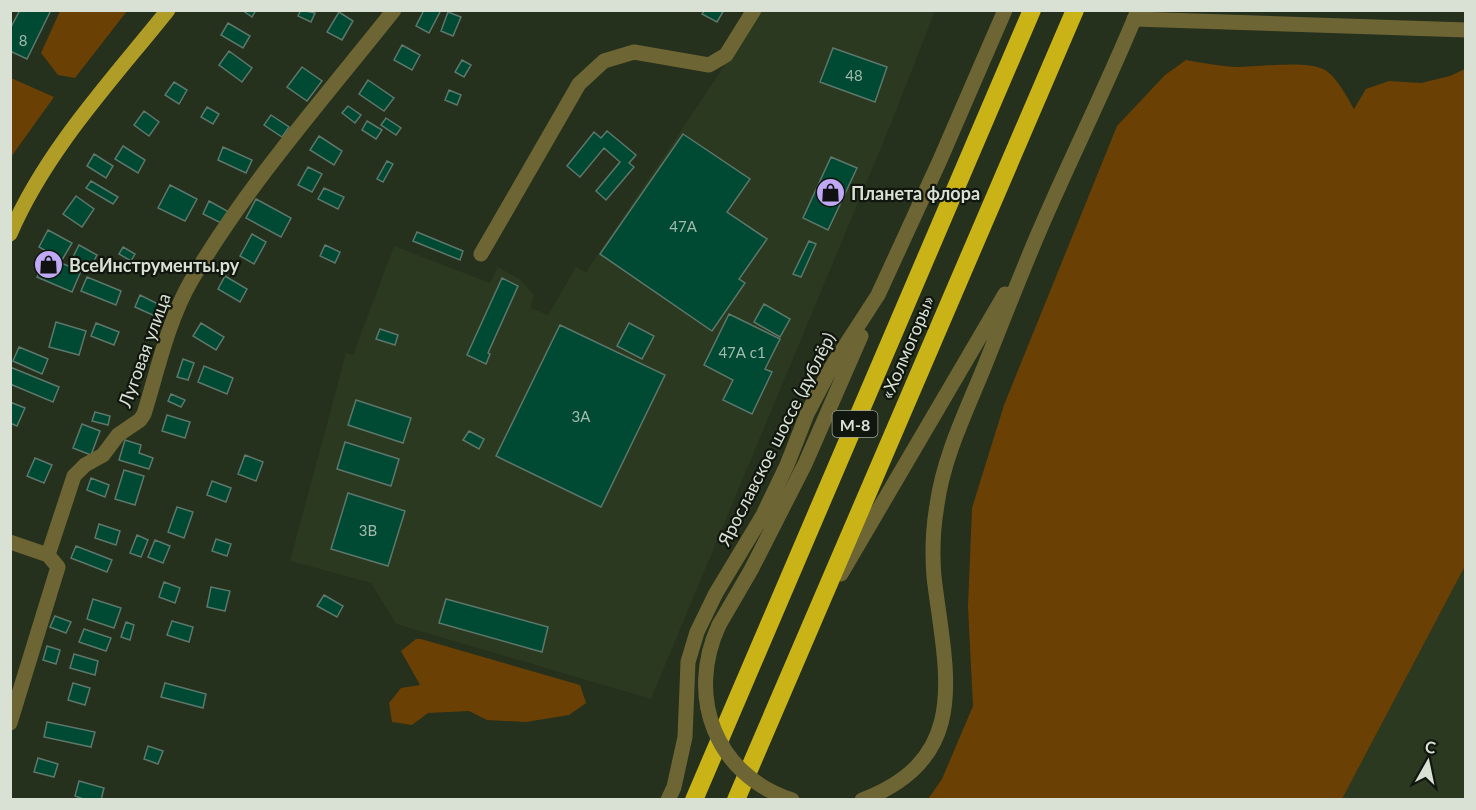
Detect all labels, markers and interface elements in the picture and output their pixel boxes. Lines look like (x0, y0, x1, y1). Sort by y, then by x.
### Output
house number: 8 (19, 31, 27, 49)
house number: 48 (845, 66, 863, 84)
shop icon: Планета флора (814, 177, 846, 209)
place label: Планета флора (851, 182, 980, 204)
house number: 47А (669, 217, 698, 235)
shop icon: ВсеИнструменты.ру (32, 249, 64, 281)
place label: ВсеИнструменты.ру (69, 254, 240, 276)
street label: Луговая улица (113, 290, 175, 411)
street label: «Холмогоры» (875, 292, 939, 402)
street label: Ярославское шоссе (дублёр) (712, 329, 839, 550)
house number: 47А с1 (718, 343, 766, 361)
house number: 3А (572, 407, 591, 425)
road number: М-8 (832, 411, 878, 437)
house number: 3В (359, 521, 377, 539)
north arrow (1398, 732, 1458, 792)
text: С (1424, 736, 1438, 757)

